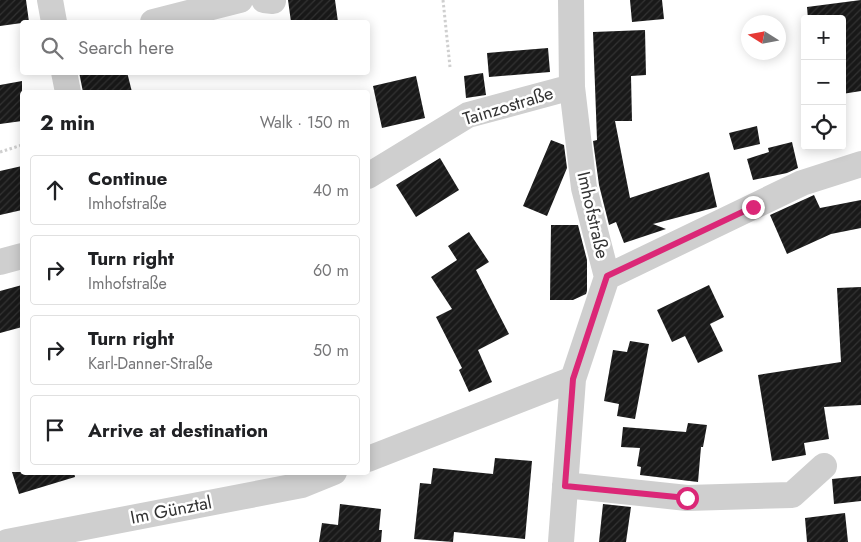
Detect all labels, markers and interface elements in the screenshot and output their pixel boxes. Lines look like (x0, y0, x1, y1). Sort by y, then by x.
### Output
north arrow (741, 15, 786, 60)
map controls (801, 15, 846, 150)
button: + (801, 15, 846, 60)
search box (20, 20, 370, 75)
icon: search (38, 34, 66, 62)
text: Search here (78, 34, 174, 61)
button: − (801, 60, 846, 105)
street label: Tainzostraße (460, 80, 556, 132)
button: locate (801, 105, 846, 150)
text: 2 min (40, 108, 95, 138)
text: Walk · 150 m (260, 111, 350, 134)
text: Continue (88, 165, 167, 192)
street label: Imhofstraße (570, 169, 616, 261)
icon: ahead (41, 176, 69, 204)
text: 40 m (313, 179, 349, 202)
text: Imhofstraße (88, 192, 167, 215)
route end (742, 196, 765, 219)
text: Turn right (88, 245, 174, 272)
icon: right (41, 256, 69, 284)
text: 60 m (313, 259, 349, 282)
text: Imhofstraße (88, 272, 167, 295)
text: Turn right (88, 325, 174, 352)
icon: right (41, 336, 69, 364)
text: 50 m (313, 339, 349, 362)
text: Karl-Danner-Straße (88, 352, 213, 375)
icon: arrive (41, 416, 69, 444)
text: Arrive at destination (88, 417, 268, 444)
route start (676, 487, 699, 510)
street label: Im Günztal (128, 489, 214, 531)

